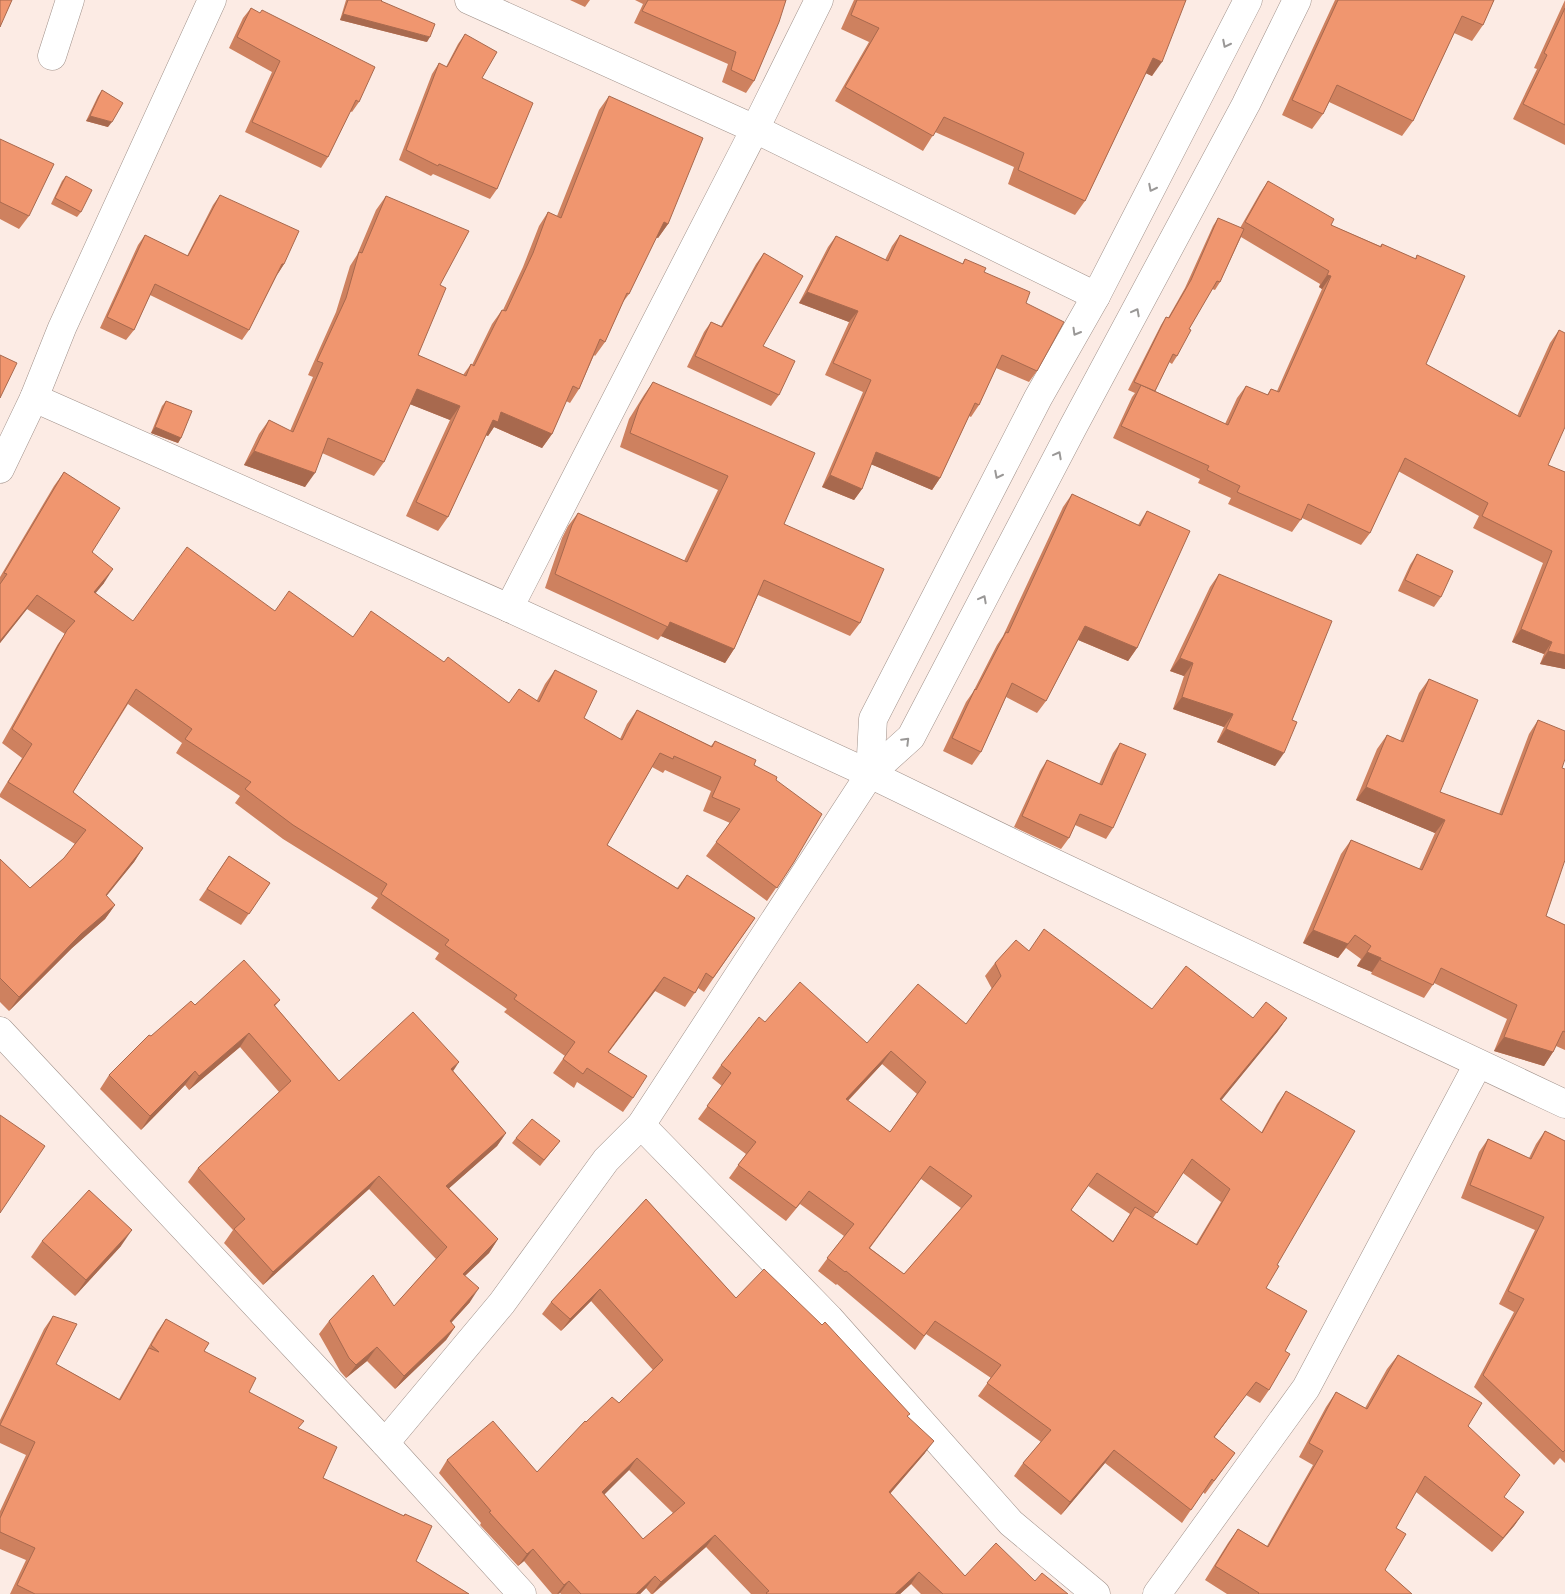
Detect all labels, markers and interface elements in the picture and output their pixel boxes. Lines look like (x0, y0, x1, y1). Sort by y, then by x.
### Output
one-way arrow (1222, 39, 1232, 48)
one-way arrow (1148, 183, 1158, 192)
one-way arrow (1130, 308, 1140, 317)
one-way arrow (1072, 326, 1082, 335)
one-way arrow (1052, 451, 1062, 460)
one-way arrow (994, 469, 1004, 478)
one-way arrow (977, 595, 987, 604)
one-way arrow (900, 738, 909, 747)

